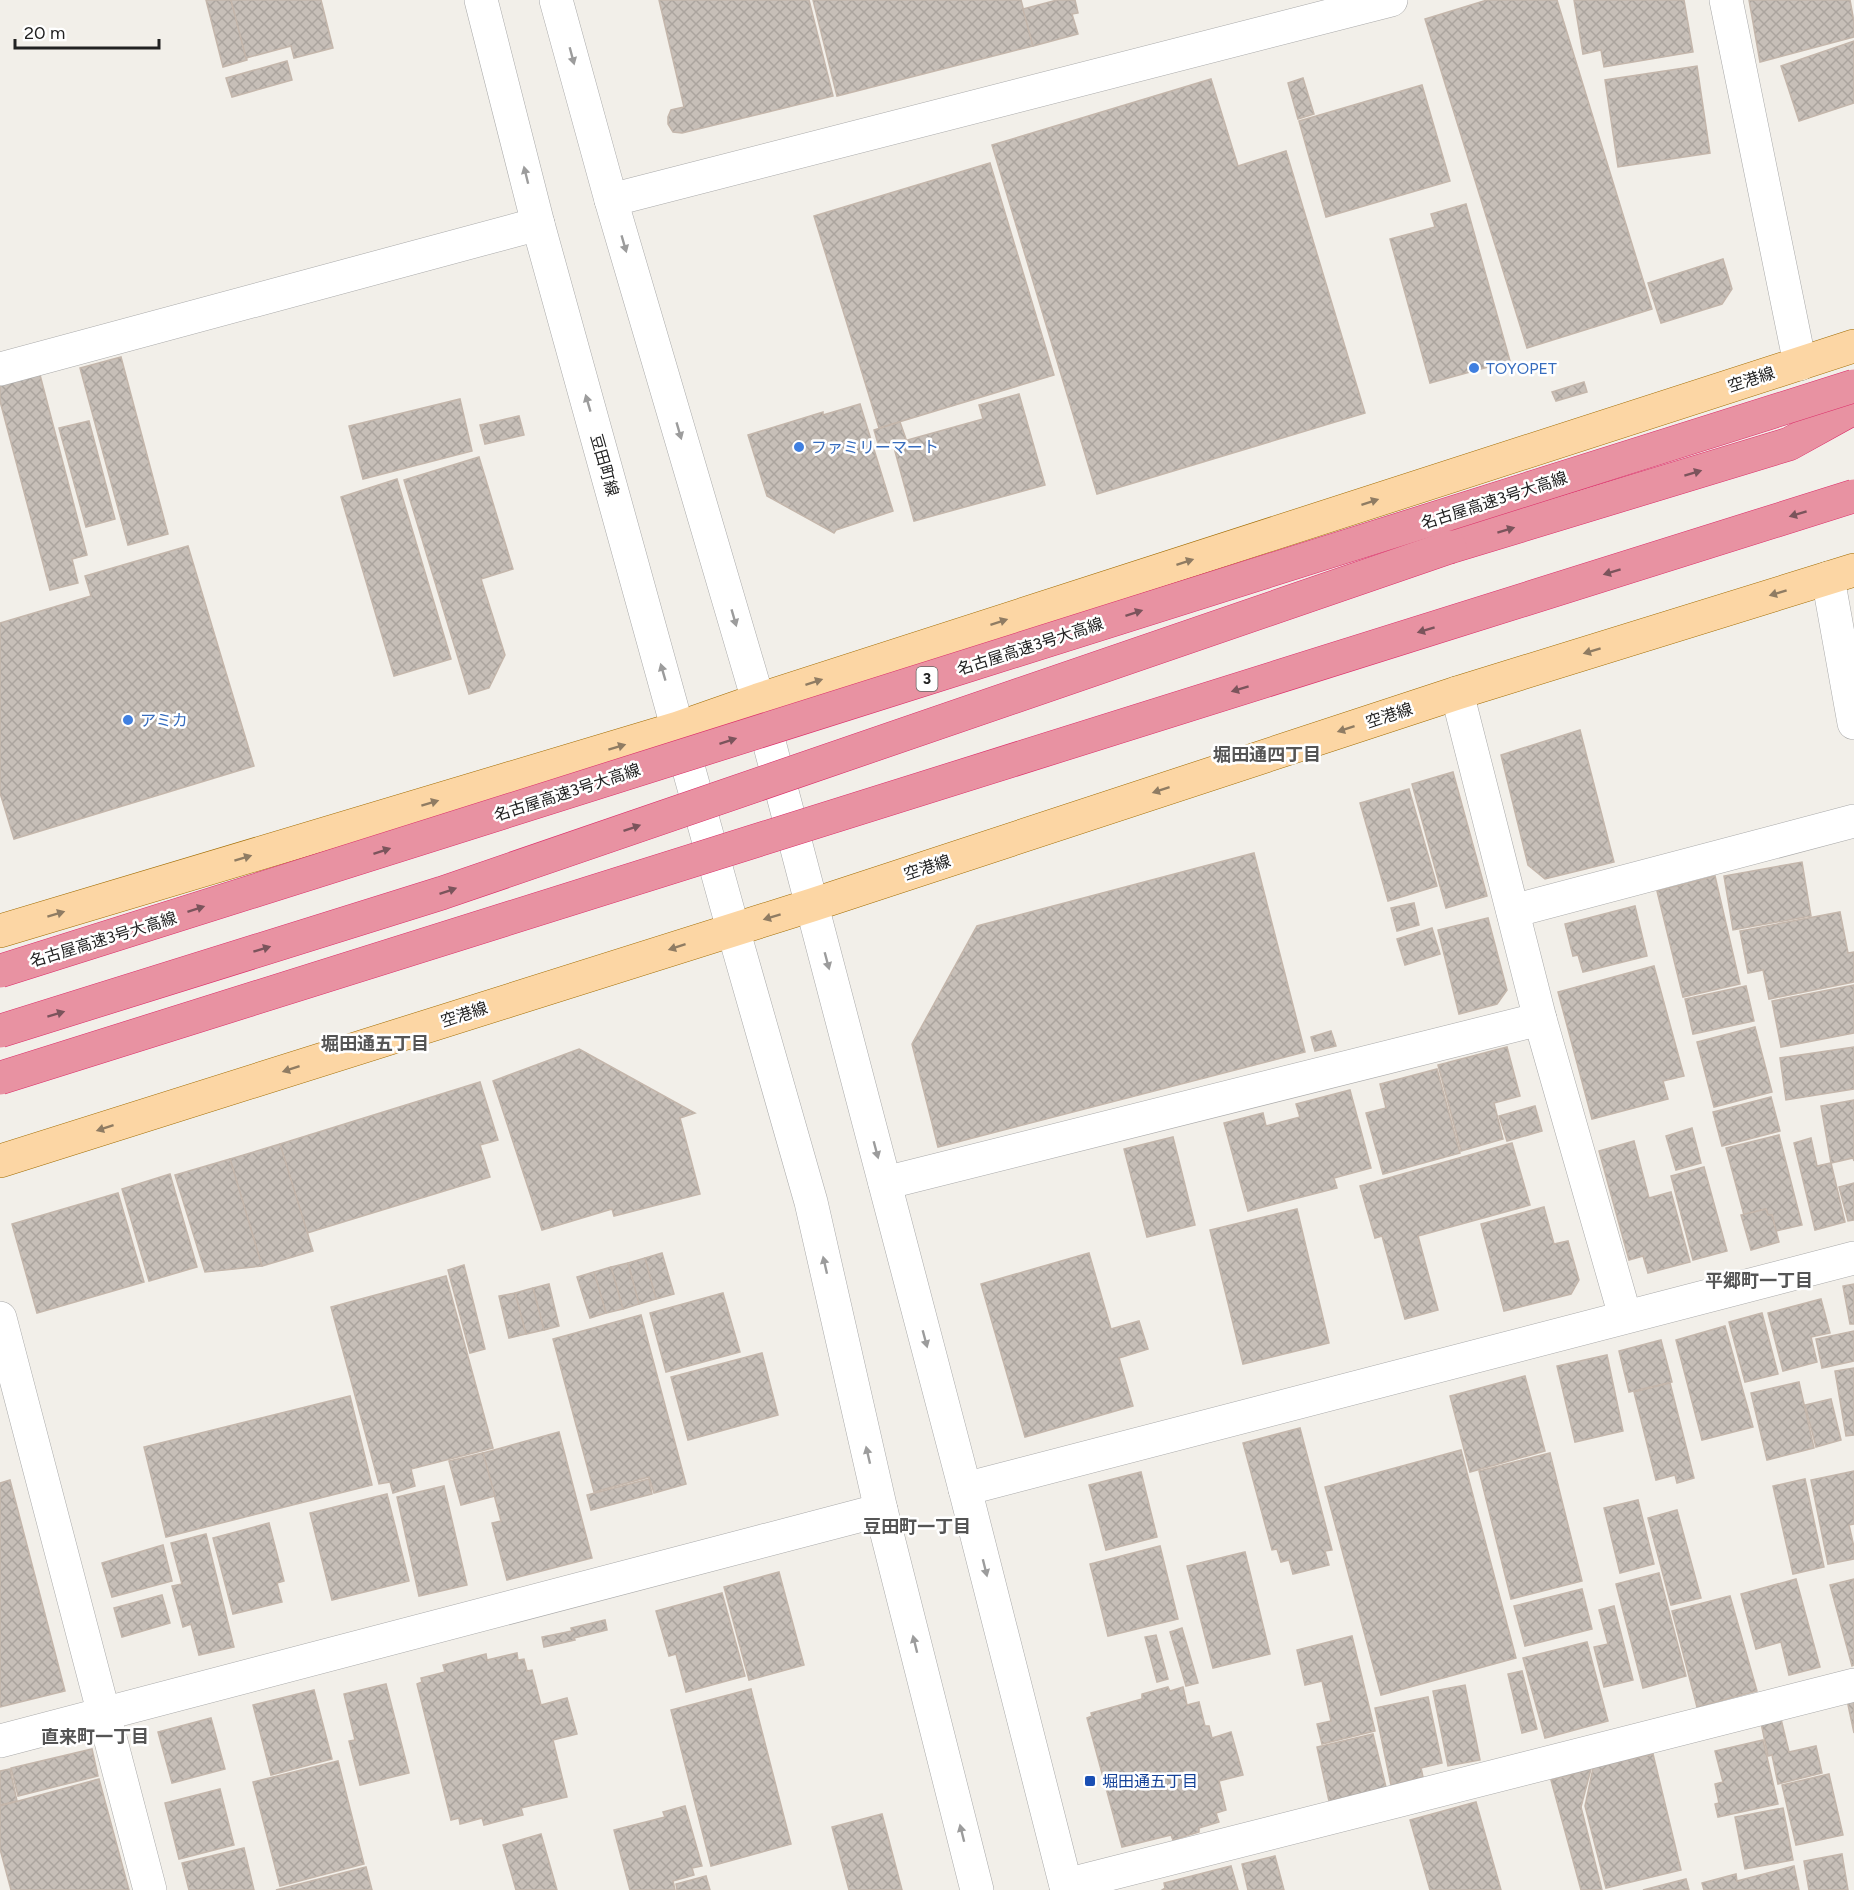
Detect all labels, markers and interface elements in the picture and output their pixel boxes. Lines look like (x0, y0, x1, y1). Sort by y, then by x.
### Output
scale bar (15, 12, 159, 50)
text: 20 m (24, 22, 65, 44)
one-way arrow (567, 47, 577, 66)
one-way arrow (520, 165, 530, 184)
one-way arrow (620, 235, 629, 253)
place label: TOYOPET (1486, 359, 1557, 378)
marker: TOYOPET (1467, 361, 1481, 375)
street label: 空港線 (1725, 363, 1777, 396)
one-way arrow (583, 394, 592, 412)
one-way arrow (675, 423, 684, 441)
street label: 豆田町線 (587, 432, 622, 499)
place label: ファミリーマート (811, 438, 939, 457)
marker: ファミリーマート (792, 440, 806, 454)
street label: 名古屋高速3号大高線 (1419, 468, 1570, 533)
one-way arrow (1684, 468, 1702, 477)
one-way arrow (1361, 497, 1379, 507)
one-way arrow (1789, 510, 1807, 519)
one-way arrow (1497, 525, 1515, 534)
one-way arrow (1176, 557, 1194, 567)
one-way arrow (1603, 568, 1621, 577)
one-way arrow (1769, 589, 1787, 598)
one-way arrow (1125, 608, 1143, 617)
one-way arrow (730, 610, 739, 628)
street label: 名古屋高速3号大高線 (955, 614, 1106, 679)
one-way arrow (990, 617, 1008, 627)
one-way arrow (1417, 626, 1435, 636)
one-way arrow (1583, 647, 1601, 656)
one-way arrow (658, 663, 667, 681)
road number: 3 (916, 667, 938, 691)
one-way arrow (805, 677, 823, 687)
one-way arrow (1231, 685, 1249, 694)
street label: 空港線 (1363, 699, 1415, 732)
place label: アミカ (140, 711, 188, 730)
marker: アミカ (121, 713, 135, 727)
one-way arrow (1337, 725, 1355, 734)
one-way arrow (719, 736, 737, 745)
one-way arrow (608, 742, 626, 751)
district label: 堀田通四丁目 (1213, 744, 1321, 766)
street label: 名古屋高速3号大高線 (492, 760, 643, 825)
one-way arrow (1152, 786, 1170, 795)
one-way arrow (421, 798, 439, 807)
one-way arrow (623, 822, 641, 832)
one-way arrow (373, 845, 391, 855)
street label: 空港線 (901, 851, 953, 884)
one-way arrow (234, 853, 252, 862)
one-way arrow (439, 886, 457, 895)
one-way arrow (187, 904, 205, 914)
street label: 名古屋高速3号大高線 (27, 908, 179, 971)
one-way arrow (47, 909, 65, 918)
one-way arrow (763, 913, 781, 922)
one-way arrow (668, 943, 686, 952)
one-way arrow (253, 944, 271, 954)
one-way arrow (823, 952, 832, 970)
street label: 空港線 (438, 998, 490, 1031)
one-way arrow (47, 1009, 65, 1018)
district label: 堀田通五丁目 (321, 1033, 429, 1055)
one-way arrow (282, 1065, 300, 1074)
one-way arrow (96, 1124, 114, 1133)
one-way arrow (872, 1141, 881, 1159)
one-way arrow (820, 1255, 829, 1274)
district label: 平郷町一丁目 (1705, 1270, 1813, 1292)
one-way arrow (921, 1329, 931, 1348)
one-way arrow (863, 1445, 872, 1464)
district label: 豆田町一丁目 (863, 1516, 971, 1538)
one-way arrow (980, 1559, 990, 1577)
one-way arrow (909, 1635, 919, 1653)
district label: 直来町一丁目 (41, 1726, 149, 1748)
place label: 堀田通五丁目 (1102, 1772, 1198, 1791)
marker: 堀田通五丁目 (1083, 1774, 1097, 1788)
one-way arrow (957, 1824, 967, 1842)

